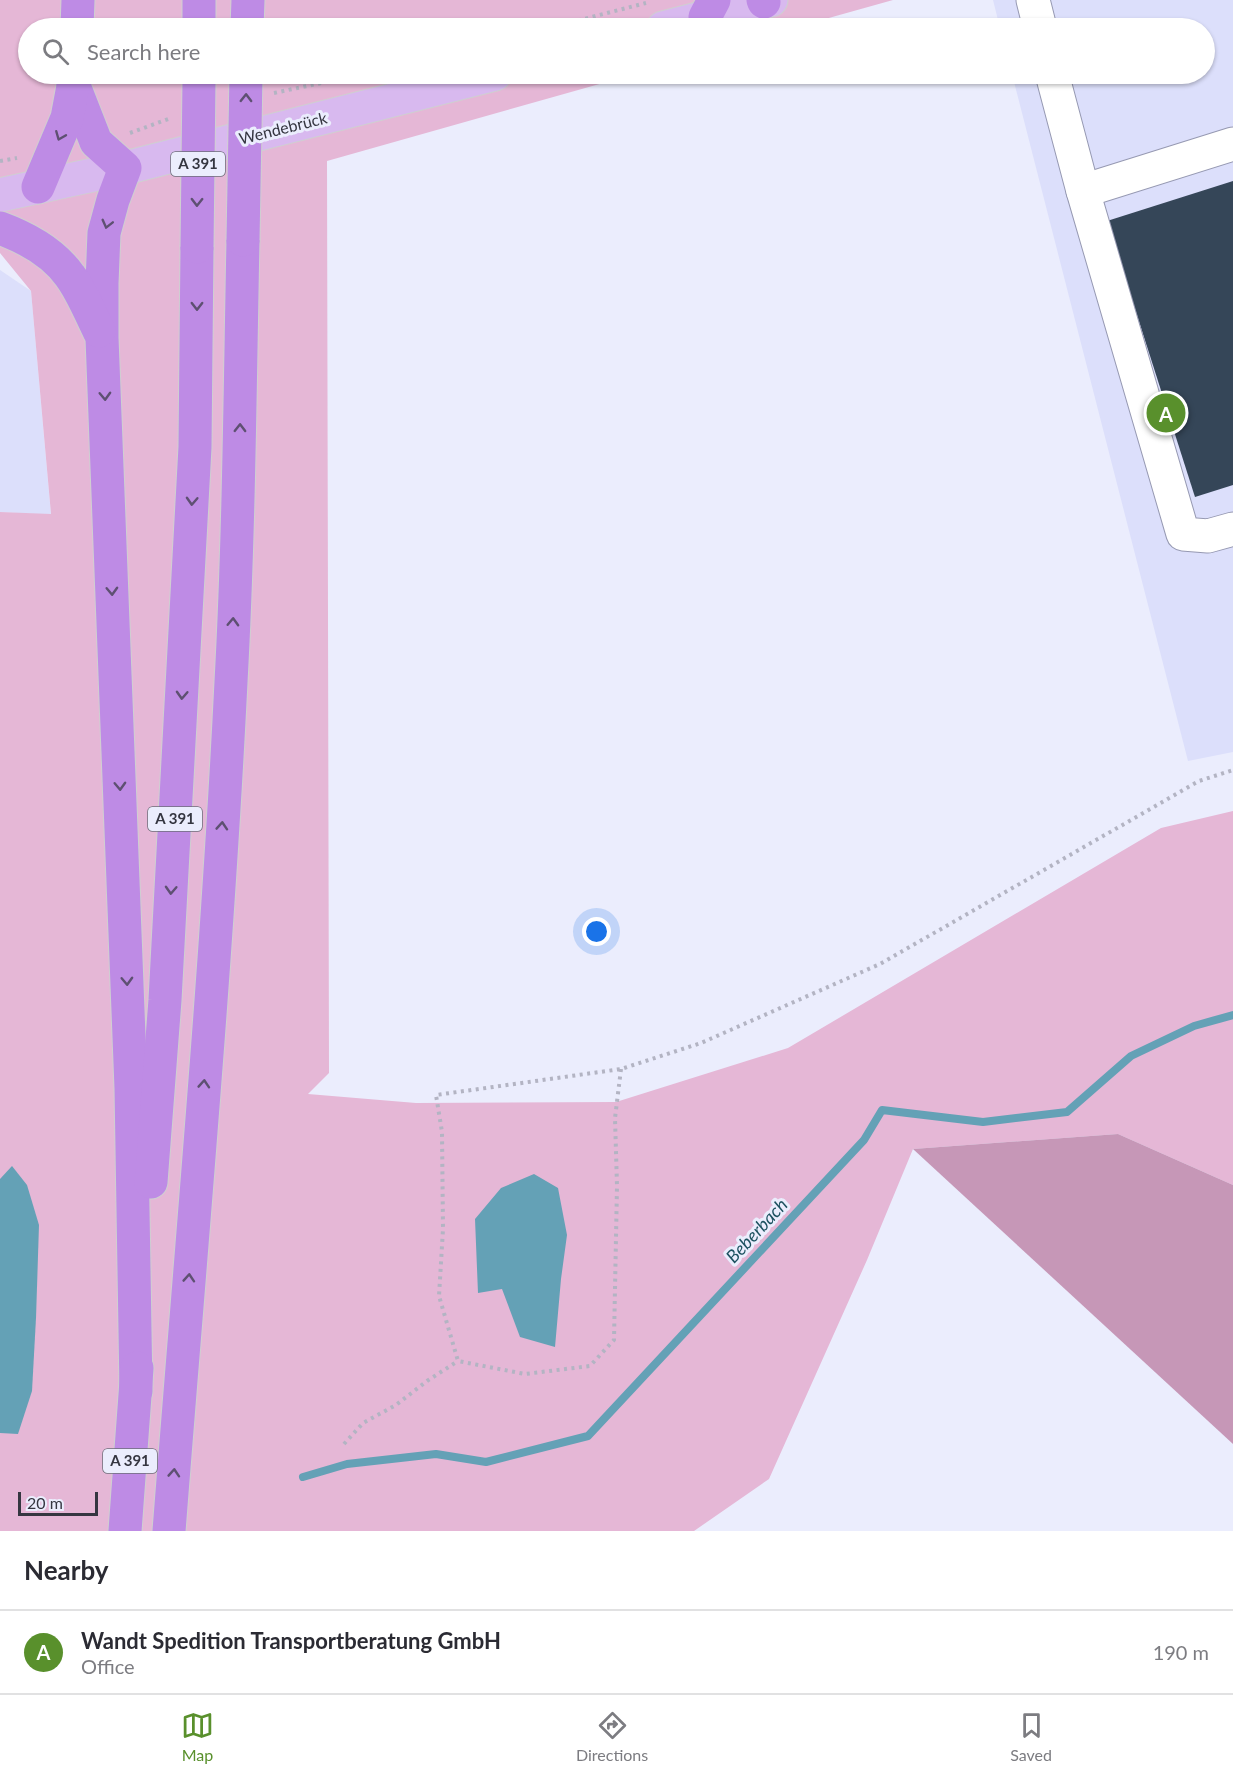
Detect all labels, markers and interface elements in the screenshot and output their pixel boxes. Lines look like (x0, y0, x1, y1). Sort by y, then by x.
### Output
search box (18, 18, 1215, 84)
icon: search (39, 35, 72, 68)
text: Search here (87, 38, 200, 65)
one-way arrow (240, 93, 252, 102)
street label: Wendebrück (237, 107, 330, 148)
one-way arrow (55, 130, 67, 141)
road number: A 391 (171, 152, 225, 176)
one-way arrow (191, 197, 203, 206)
one-way arrow (102, 218, 114, 229)
one-way arrow (190, 301, 203, 310)
pin: A (1146, 390, 1186, 436)
one-way arrow (98, 392, 111, 401)
one-way arrow (233, 423, 246, 432)
one-way arrow (186, 496, 199, 505)
one-way arrow (106, 586, 119, 595)
one-way arrow (227, 618, 240, 627)
one-way arrow (175, 691, 188, 700)
one-way arrow (113, 781, 126, 790)
road number: A 391 (148, 807, 202, 831)
one-way arrow (215, 822, 228, 831)
one-way arrow (164, 886, 177, 895)
your location (582, 917, 611, 946)
one-way arrow (120, 976, 133, 985)
one-way arrow (197, 1079, 210, 1088)
water label: Beberbach (721, 1194, 792, 1267)
one-way arrow (182, 1274, 195, 1283)
road number: A 391 (103, 1449, 157, 1473)
one-way arrow (167, 1468, 180, 1477)
scale bar (18, 1489, 98, 1516)
text: 20 m (27, 1493, 63, 1512)
text: Nearby (24, 1554, 109, 1586)
text: Wandt Spedition Transportberatung GmbH (81, 1627, 501, 1654)
text: A (37, 1640, 50, 1664)
text: 190 m (1153, 1640, 1209, 1664)
text: Office (81, 1654, 135, 1678)
tab: Map (181, 1709, 214, 1764)
tab: Directions (576, 1709, 648, 1764)
tab: Saved (1010, 1709, 1052, 1764)

